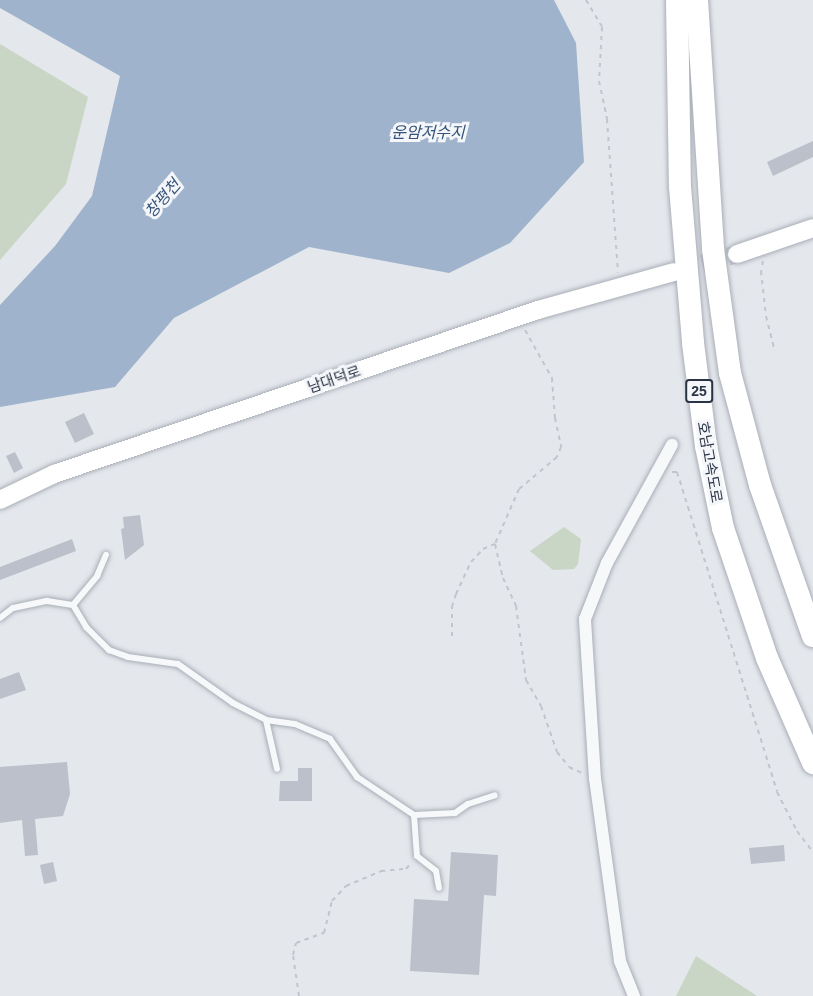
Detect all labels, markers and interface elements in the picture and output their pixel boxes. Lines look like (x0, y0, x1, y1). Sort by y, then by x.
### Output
water label: 운암저수지 (391, 123, 465, 143)
water label: 창평천 (141, 176, 185, 222)
street label: 남대덕로 (305, 362, 363, 396)
road number: 25 (684, 380, 714, 402)
street label: 호남고속도로 (694, 420, 726, 504)

